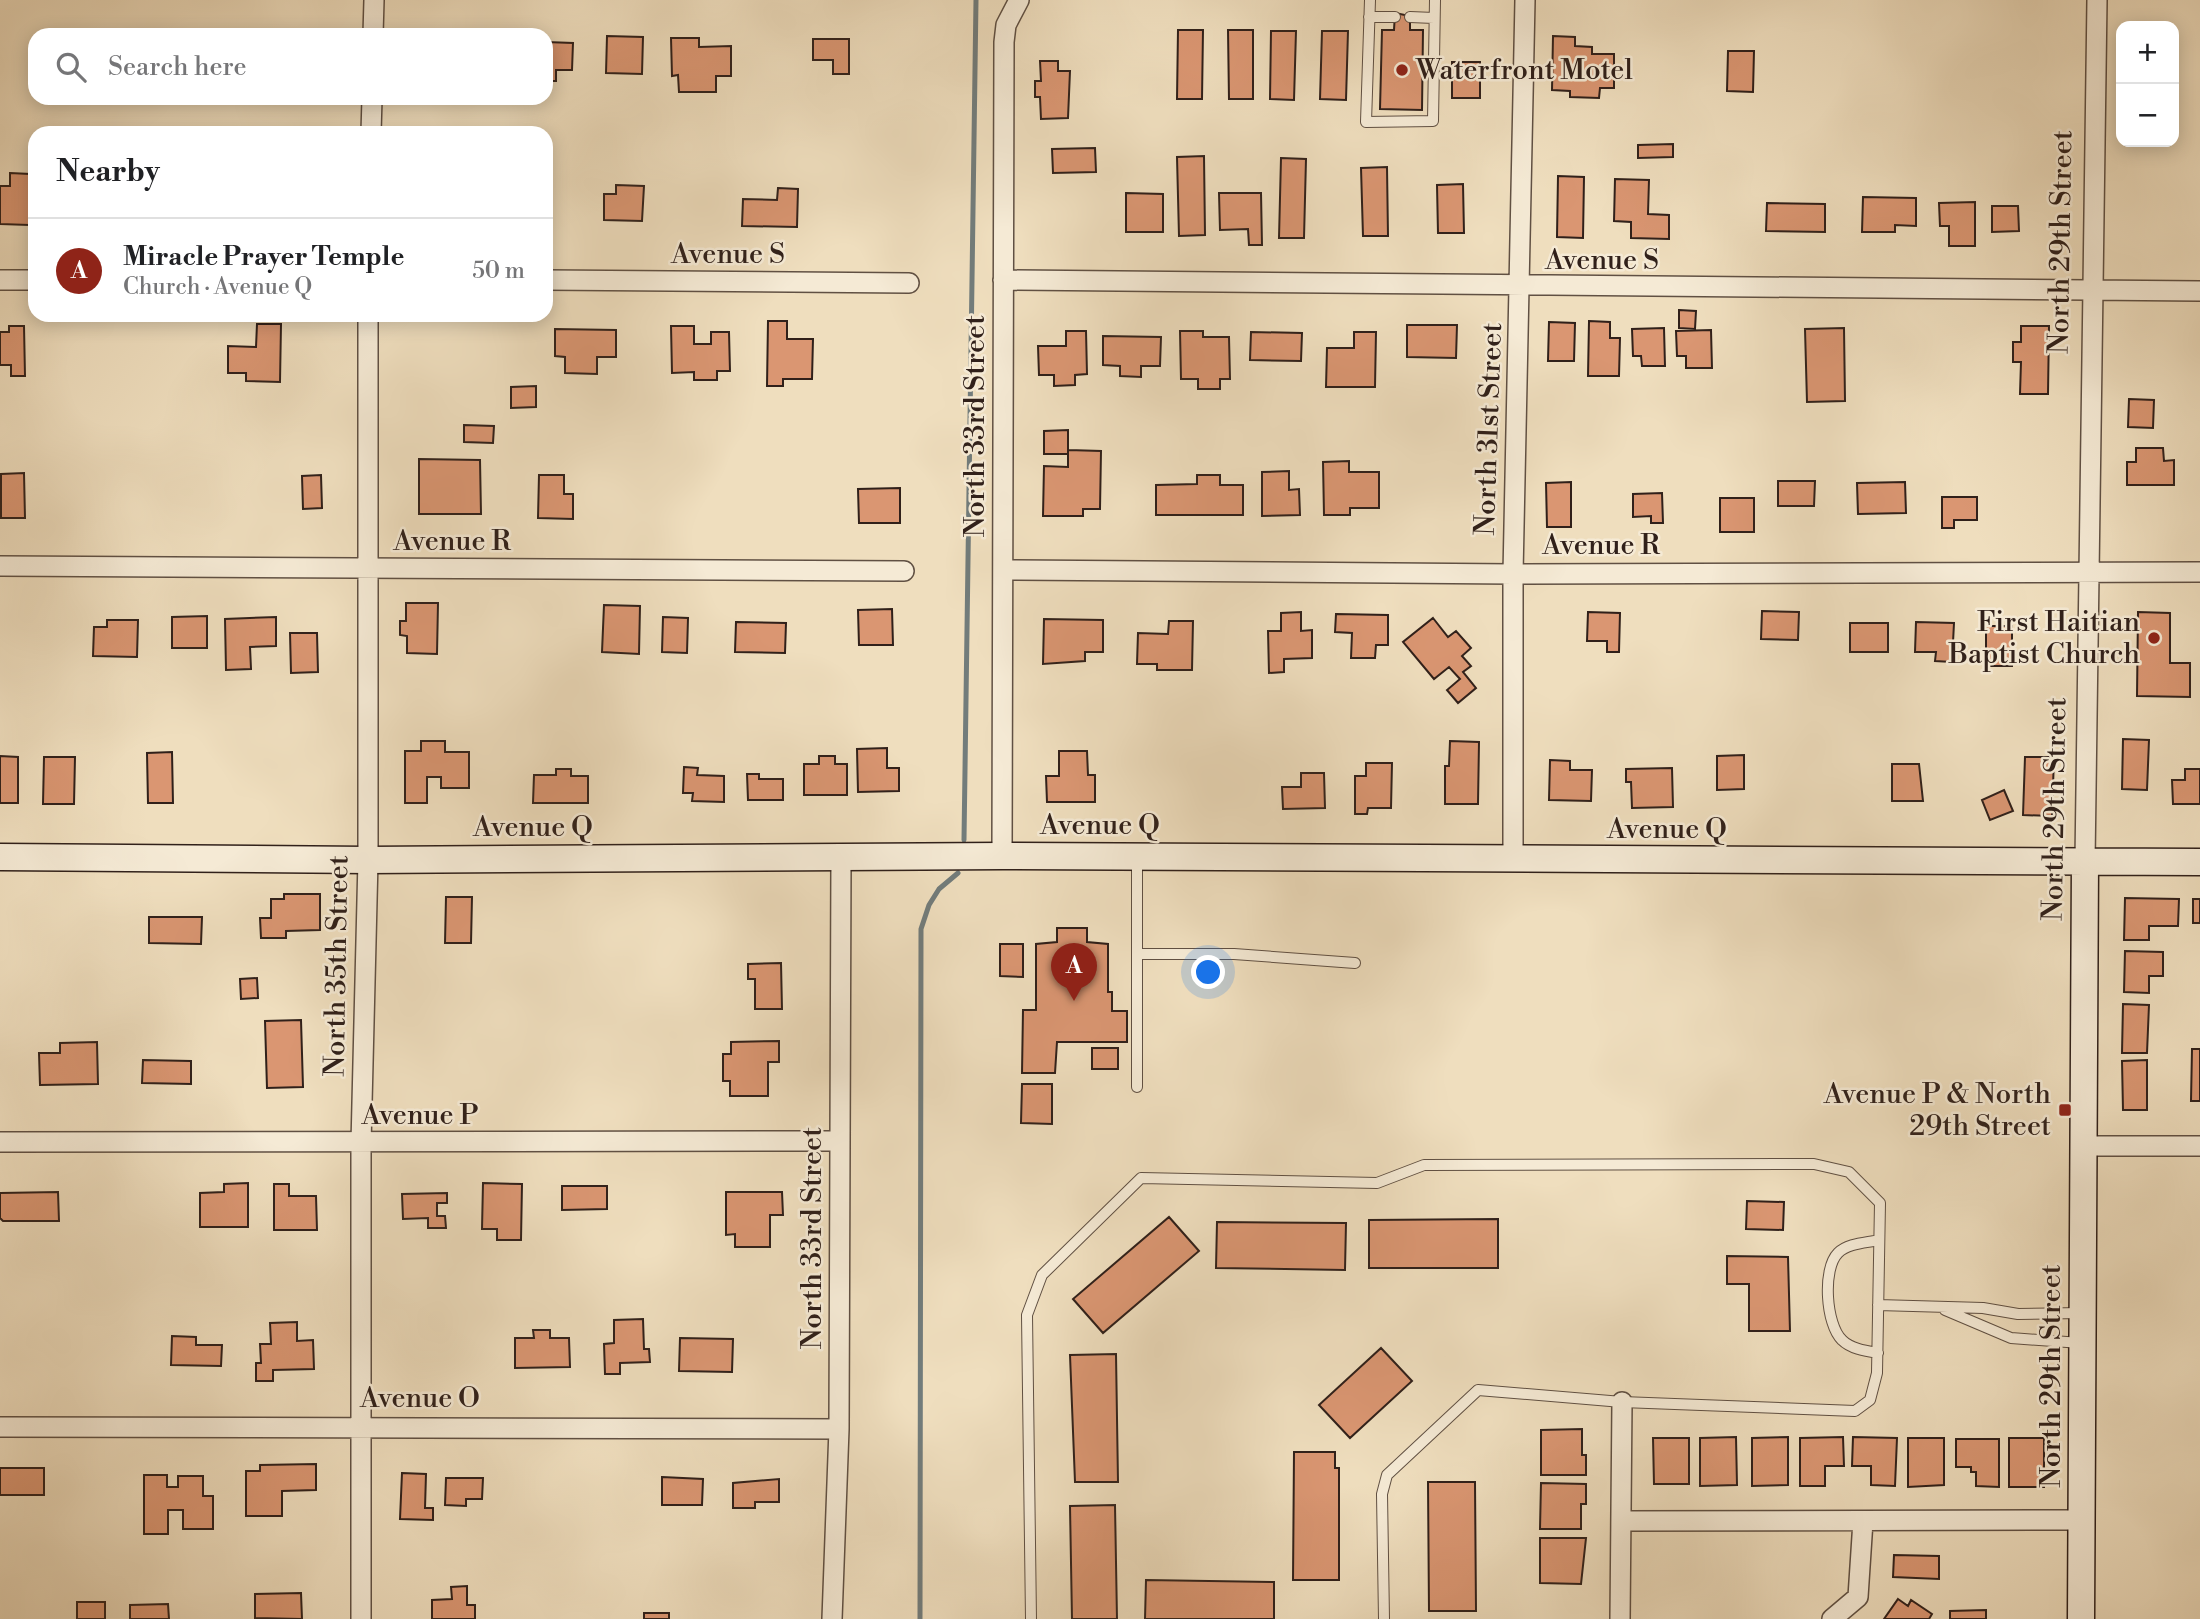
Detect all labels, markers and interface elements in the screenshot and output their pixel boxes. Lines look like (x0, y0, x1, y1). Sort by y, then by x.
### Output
map controls (2116, 21, 2179, 147)
button: + (2116, 21, 2179, 84)
search box (28, 28, 553, 105)
icon: search (52, 48, 90, 86)
text: Search here (108, 51, 247, 83)
place label: Waterfront Motel (1415, 53, 1633, 88)
marker: Waterfront Motel (1394, 62, 1410, 78)
button: − (2116, 84, 2179, 147)
street label: North 29th Street (2042, 130, 2080, 354)
text: Nearby (56, 153, 160, 191)
street label: Avenue S (670, 237, 785, 272)
text: Miracle Prayer Temple (123, 241, 404, 273)
street label: Avenue S (1544, 243, 1659, 278)
text: A (71, 257, 87, 285)
text: 50 m (472, 257, 525, 285)
text: Church · Avenue Q (123, 273, 312, 301)
street label: North 33rd Street (958, 315, 993, 537)
street label: North 31st Street (1468, 322, 1510, 536)
street label: Avenue R (392, 524, 511, 559)
street label: Avenue R (1541, 528, 1660, 563)
place label: First Haitian Baptist Church (1947, 605, 2140, 672)
marker: First Haitian Baptist Church (2146, 630, 2162, 646)
street label: North 29th Street (2036, 697, 2074, 921)
street label: Avenue Q (1039, 808, 1160, 843)
street label: Avenue Q (472, 810, 593, 845)
street label: Avenue Q (1606, 812, 1727, 847)
street label: North 35th Street (318, 855, 356, 1077)
pin: A (1051, 943, 1097, 1001)
your location (1191, 955, 1225, 989)
place label: Avenue P & North 29th Street (1823, 1077, 2051, 1144)
street label: Avenue P (360, 1098, 479, 1133)
marker: Avenue P & North 29th Street (2057, 1102, 2073, 1118)
street label: North 33rd Street (795, 1127, 830, 1349)
street label: North 29th Street (2034, 1264, 2069, 1488)
street label: Avenue O (359, 1381, 480, 1416)

